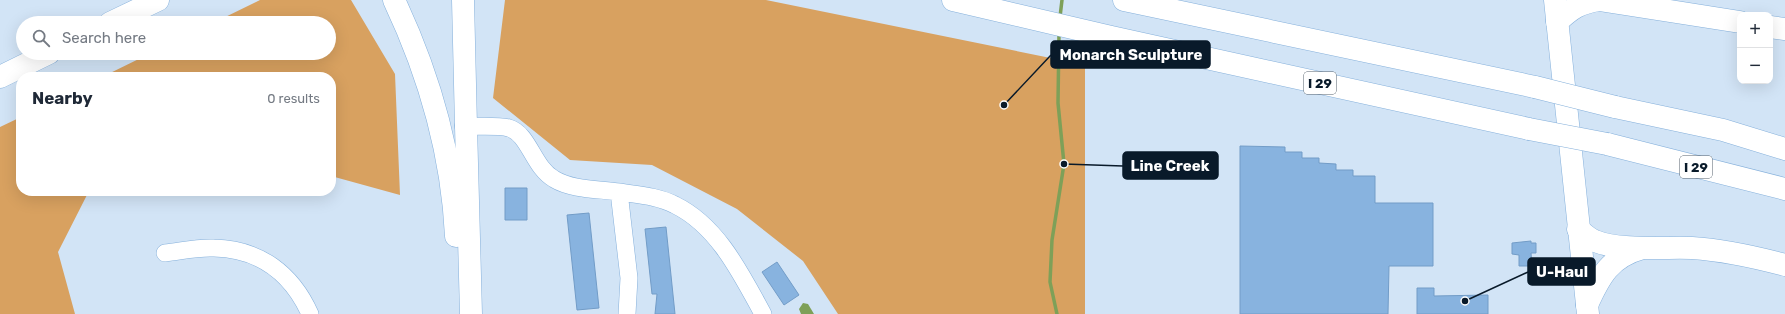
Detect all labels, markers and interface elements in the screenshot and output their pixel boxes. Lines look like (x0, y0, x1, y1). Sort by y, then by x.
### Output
map controls (1737, 12, 1773, 84)
button: + (1737, 12, 1773, 48)
search box (16, 16, 336, 60)
icon: search (30, 27, 52, 49)
text: Search here (62, 29, 146, 47)
callout: Monarch Sculpture (1051, 41, 1210, 68)
text: Monarch Sculpture (1059, 46, 1203, 64)
button: − (1737, 48, 1773, 84)
road number: I 29 (1304, 72, 1336, 94)
text: Nearby (32, 88, 93, 108)
text: 0 results (267, 91, 320, 106)
callout: Line Creek (1123, 152, 1218, 179)
road number: I 29 (1680, 156, 1712, 178)
text: Line Creek (1131, 157, 1210, 175)
callout: U-Haul (1528, 258, 1595, 285)
text: U-Haul (1536, 263, 1588, 281)

